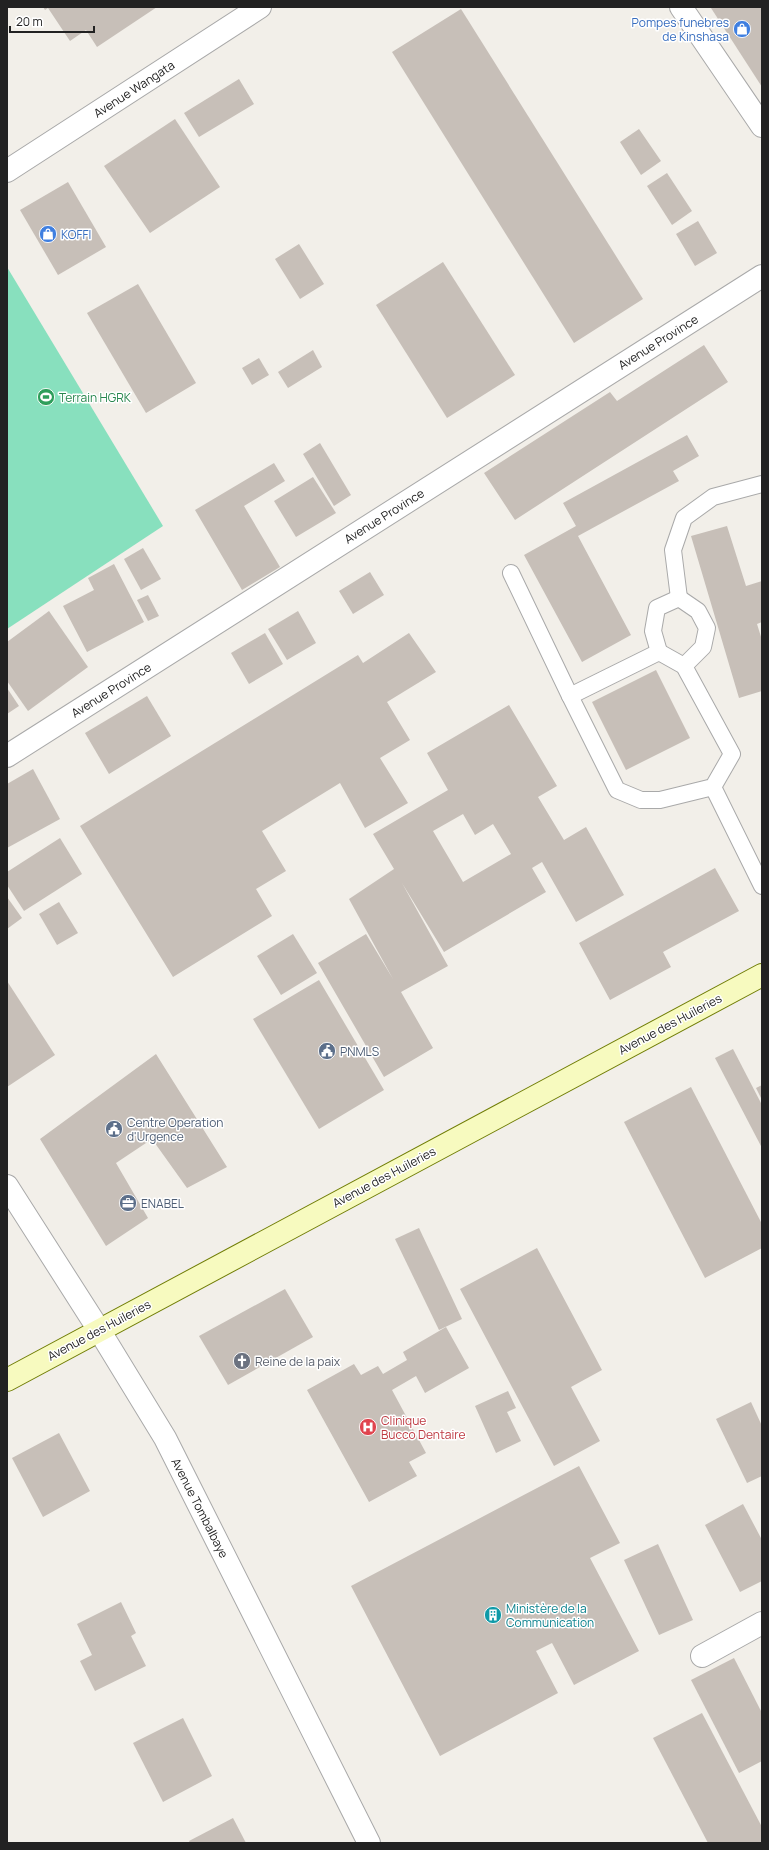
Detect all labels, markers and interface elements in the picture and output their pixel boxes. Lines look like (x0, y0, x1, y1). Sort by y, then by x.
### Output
scale bar (10, 8, 94, 34)
text: 20 m (16, 13, 43, 30)
place label: Pompes funebres de Kinshasa (632, 14, 729, 45)
shop icon: Pompes funebres de Kinshasa (732, 19, 752, 39)
street label: Avenue Wangata (90, 56, 178, 122)
shop icon: KOFFI (38, 224, 58, 244)
place label: KOFFI (61, 226, 91, 243)
street label: Avenue Province (615, 311, 701, 373)
sports icon: Terrain HGRK (36, 387, 56, 407)
place label: Terrain HGRK (59, 389, 132, 406)
street label: Avenue Province (341, 485, 427, 547)
street label: Avenue Province (68, 659, 154, 721)
street label: Avenue des Huileries (615, 990, 725, 1058)
public building icon: PNMLS (317, 1041, 337, 1061)
place label: PNMLS (340, 1043, 379, 1060)
place label: Centre Operation d'Urgence (127, 1114, 223, 1145)
public building icon: Centre Operation d'Urgence (104, 1119, 124, 1139)
street label: Avenue des Huileries (329, 1143, 439, 1211)
office icon: ENABEL (118, 1193, 138, 1213)
place label: ENABEL (141, 1195, 184, 1212)
street label: Avenue des Huileries (44, 1296, 154, 1364)
church icon: Reine de la paix (232, 1351, 252, 1371)
place label: Reine de la paix (255, 1353, 341, 1370)
place label: Clinique Bucco Dentaire (381, 1412, 465, 1443)
hospital icon: Clinique Bucco Dentaire (358, 1417, 378, 1437)
street label: Avenue Tombalbaye (167, 1455, 233, 1561)
place label: Ministère de la Communication (506, 1600, 594, 1631)
building icon: Ministère de la Communication (483, 1605, 503, 1625)

